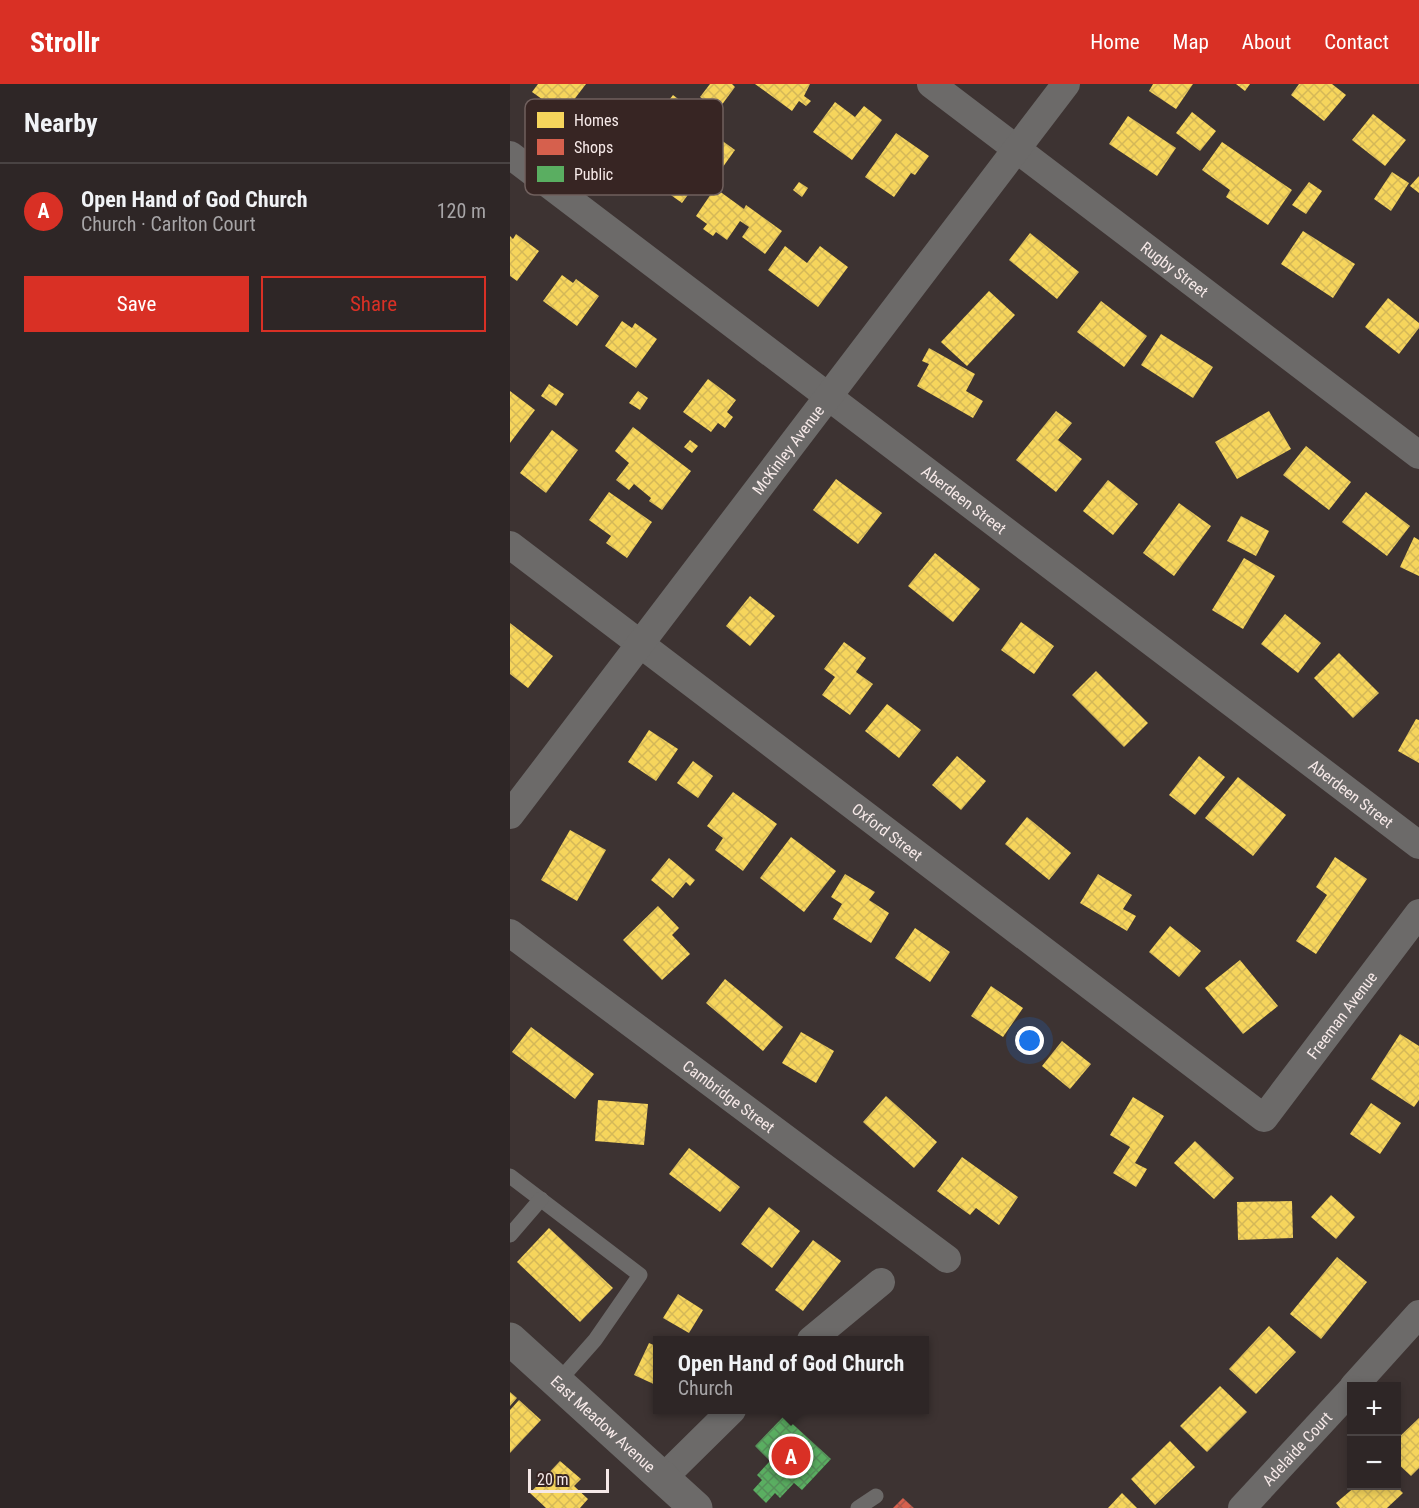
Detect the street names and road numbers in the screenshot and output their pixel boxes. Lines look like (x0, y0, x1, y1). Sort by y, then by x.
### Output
street label: Rugby Street (1137, 238, 1212, 301)
street label: McKinley Avenue (748, 402, 828, 498)
street label: Aberdeen Street (918, 462, 1010, 538)
street label: Aberdeen Street (1305, 756, 1397, 832)
street label: Oxford Street (848, 799, 926, 865)
street label: Freeman Avenue (1303, 968, 1381, 1063)
street label: Cambridge Street (679, 1056, 778, 1137)
street label: East Meadow Avenue (547, 1372, 659, 1476)
street label: Adelaide Court (1259, 1408, 1336, 1490)

